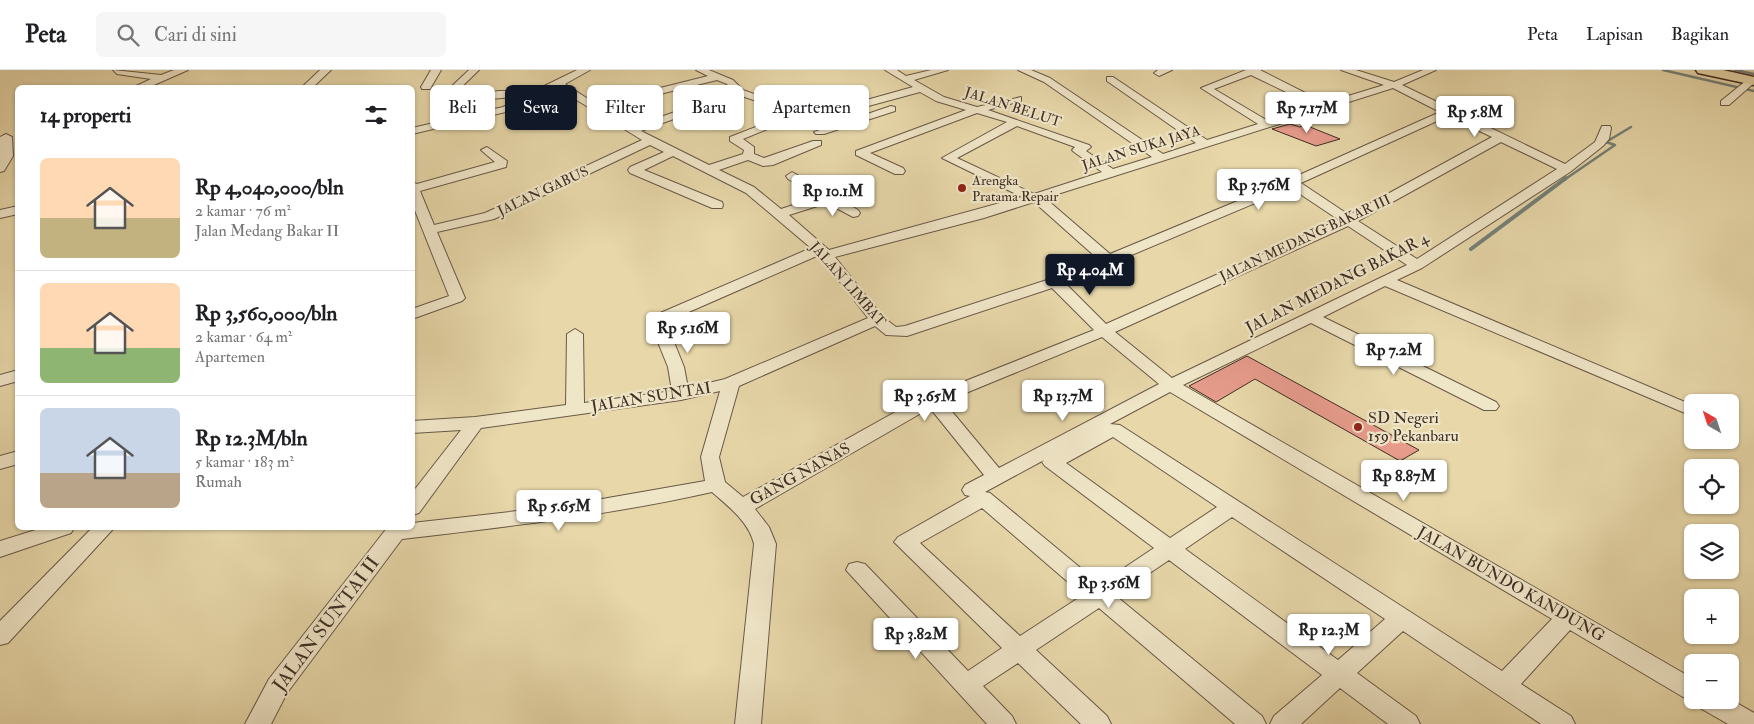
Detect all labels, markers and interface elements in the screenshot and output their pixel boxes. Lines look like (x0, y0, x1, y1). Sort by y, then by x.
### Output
search box (96, 12, 446, 57)
text: Peta (25, 19, 66, 50)
icon: search (114, 21, 142, 49)
text: Cari di sini (154, 23, 237, 47)
text: Peta (1527, 23, 1558, 46)
text: Lapisan (1586, 23, 1643, 46)
text: Bagikan (1671, 23, 1729, 46)
street label: JALAN BELUT (962, 83, 1064, 131)
chip: Beli (430, 85, 495, 130)
chip: Sewa (505, 85, 577, 130)
chip: Filter (587, 85, 663, 130)
chip: Baru (673, 85, 744, 130)
chip: Apartemen (754, 85, 869, 130)
pin: Rp 7.17M (1255, 92, 1359, 134)
pin: Rp 5.8M (1429, 96, 1521, 138)
text: Rp 7.17M (1276, 98, 1338, 118)
icon: filters (362, 101, 390, 129)
text: 14 properti (40, 102, 131, 129)
text: Rp 5.8M (1447, 102, 1503, 122)
street label: JALAN SUKA JAYA (1079, 122, 1202, 174)
street label: JALAN GABUS (494, 162, 591, 220)
pin: Rp 3.76M (1207, 168, 1311, 211)
place label: Arengka Pratama Repair (971, 172, 1059, 206)
text: Rp 4,040,000/bln (195, 174, 344, 201)
pin: Rp 10.1M (781, 174, 885, 217)
text: Rp 3.76M (1228, 175, 1290, 195)
icon: home (80, 178, 140, 238)
text: Rp 10.1M (802, 181, 864, 201)
marker: Arengka Pratama Repair (956, 182, 968, 194)
street label: JALAN MEDANG BAKAR III (1216, 191, 1394, 286)
text: 2 kamar · 76 m² (195, 201, 291, 221)
text: Jalan Medang Bakar II (195, 221, 339, 241)
street label: JALAN MEDANG BAKAR 4 (1241, 227, 1434, 339)
street label: JALAN LIMBAT (806, 237, 890, 330)
pin: Rp 4.04M (1038, 254, 1142, 296)
text: Rp 4.04M (1056, 260, 1124, 280)
text: Rp 3,560,000/bln (195, 300, 337, 327)
icon: home (80, 303, 140, 363)
pin: Rp 5.16M (636, 312, 740, 354)
text: Rp 5.16M (657, 318, 719, 338)
text: 2 kamar · 64 m² (195, 327, 292, 347)
pin: Rp 7.2M (1348, 334, 1440, 376)
text: Rp 7.2M (1366, 340, 1422, 360)
text: Apartemen (195, 347, 265, 367)
street label: JALAN SUNTAI (589, 378, 713, 417)
pin: Rp 3.65M (873, 380, 977, 422)
pin: Rp 13.7M (1011, 380, 1115, 422)
text: Rp 3.65M (894, 386, 956, 406)
text: Rp 13.7M (1033, 386, 1093, 406)
north arrow (1684, 394, 1739, 449)
map controls (1684, 394, 1739, 709)
place label: SD Negeri 159 Pekanbaru (1368, 408, 1459, 446)
marker: SD Negeri 159 Pekanbaru (1352, 421, 1364, 433)
text: Rp 12.3M/bln (195, 425, 308, 452)
icon: home (80, 428, 140, 488)
street label: GANG NANAS (746, 438, 854, 510)
text: 5 kamar · 183 m² (195, 452, 294, 472)
button: locate (1684, 459, 1739, 514)
pin: Rp 8.87M (1352, 460, 1456, 502)
text: Rp 8.87M (1372, 466, 1436, 486)
text: Rumah (195, 472, 242, 492)
pin: Rp 5.65M (507, 490, 611, 532)
text: Rp 5.65M (527, 496, 591, 516)
street label: JALAN BUNDO KANDUNG (1412, 521, 1608, 647)
button: layers (1684, 524, 1739, 579)
street label: JALAN SUNTAI II (267, 552, 385, 697)
pin: Rp 3.56M (1057, 566, 1161, 609)
text: Rp 3.56M (1078, 573, 1140, 593)
button: + (1684, 589, 1739, 644)
pin: Rp 12.3M (1277, 614, 1381, 656)
pin: Rp 3.82M (864, 618, 968, 660)
text: Rp 12.3M (1298, 620, 1360, 640)
text: Rp 3.82M (884, 624, 948, 644)
button: − (1684, 654, 1739, 709)

